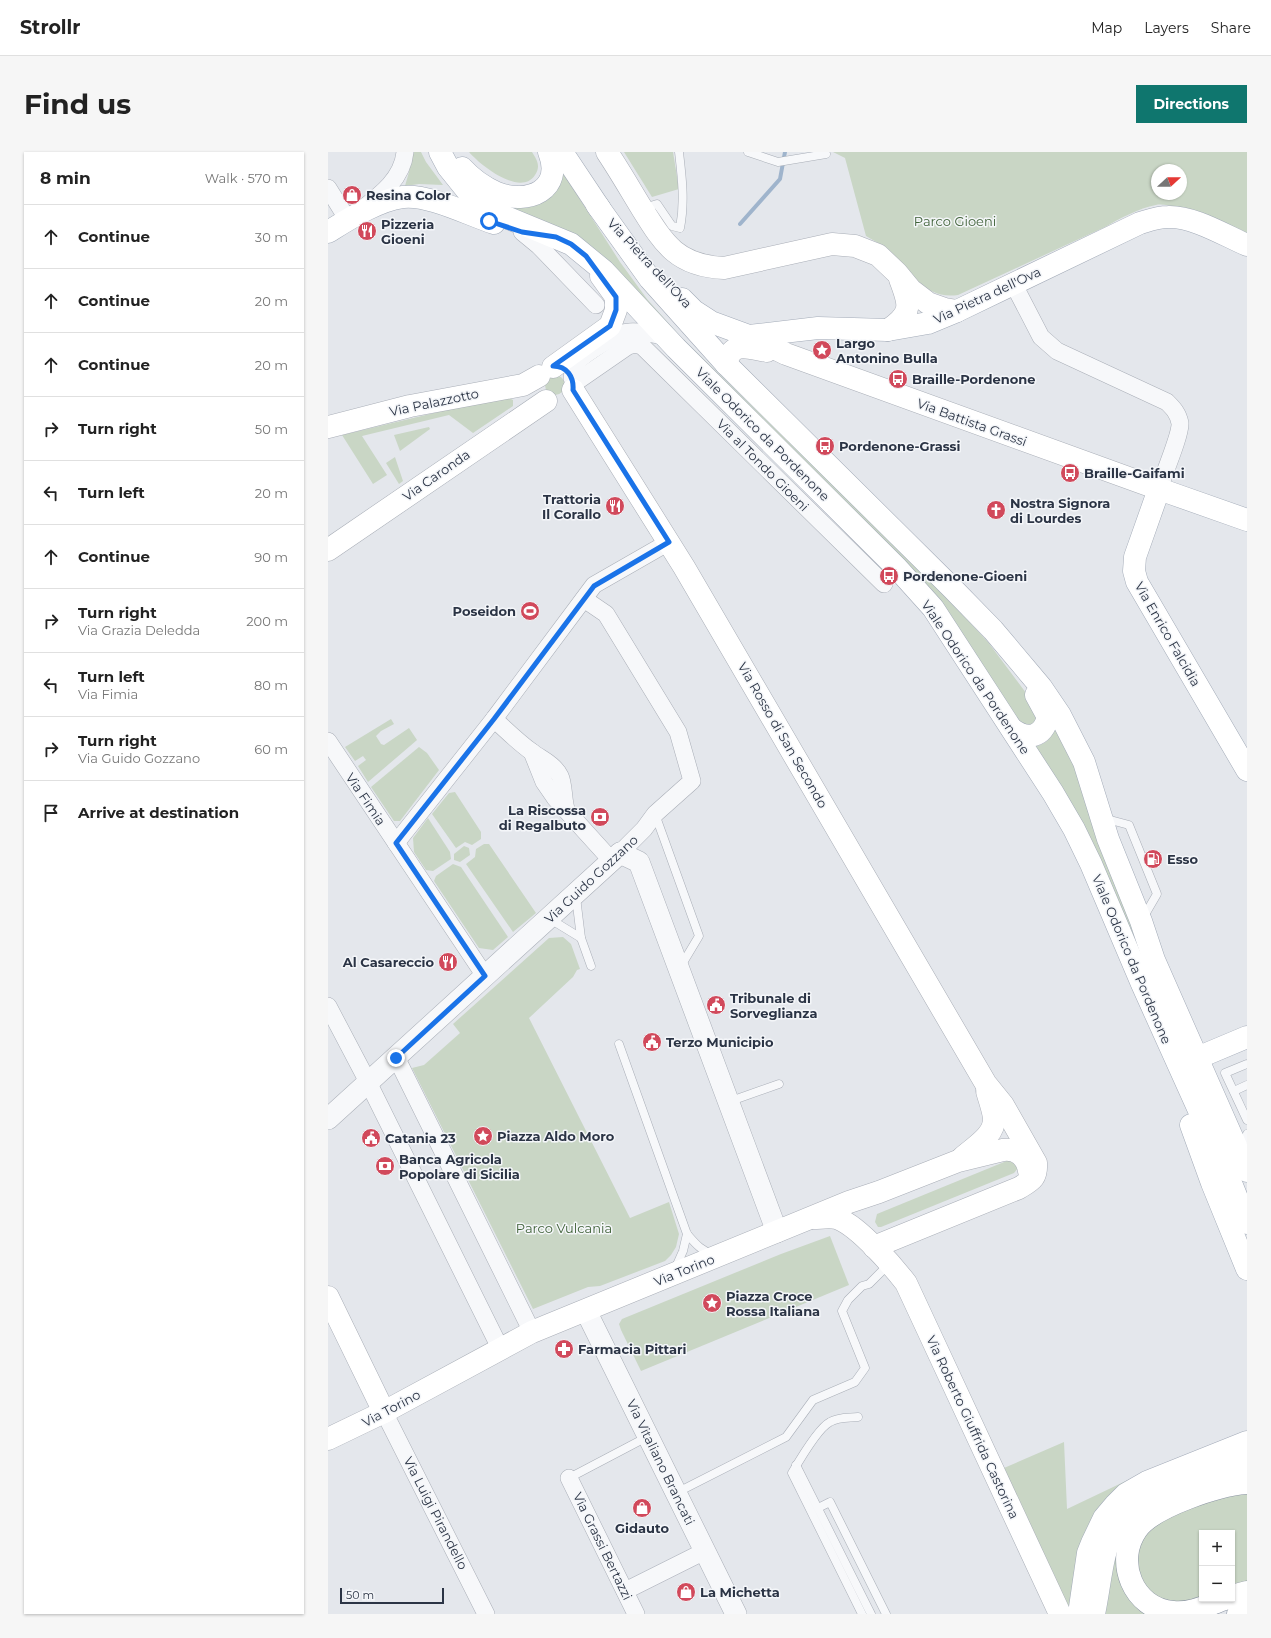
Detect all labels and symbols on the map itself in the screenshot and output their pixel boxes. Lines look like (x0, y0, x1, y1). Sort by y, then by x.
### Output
north arrow (1151, 164, 1187, 200)
shop icon: Resina Color (341, 184, 363, 206)
place label: Resina Color (366, 187, 451, 203)
route start (480, 212, 498, 230)
park label: Parco Gioeni (914, 213, 996, 229)
street label: Via Pietra dell'Ova (604, 215, 696, 311)
place label: Pizzeria Gioeni (381, 216, 434, 247)
restaurant icon: Pizzeria Gioeni (356, 220, 378, 242)
street label: Via Pietra dell'Ova (931, 263, 1043, 327)
place label: Largo Antonino Bulla (835, 335, 938, 366)
place icon: Largo Antonino Bulla (811, 339, 833, 361)
street label: Viale Odorico da Pordenone (693, 364, 833, 504)
bus stop icon: Braille-Pordenone (887, 368, 909, 390)
place label: Braille-Pordenone (912, 371, 1036, 387)
street label: Via Palazzotto (388, 385, 480, 419)
street label: Via Battista Grassi (915, 395, 1029, 449)
street label: Via al Tondo Gioeni (714, 416, 812, 514)
bus stop icon: Pordenone-Grassi (814, 435, 836, 457)
place label: Pordenone-Grassi (839, 438, 961, 454)
street label: Via Caronda (399, 446, 473, 504)
bus stop icon: Braille-Gaifami (1059, 462, 1081, 484)
place label: Braille-Gaifami (1084, 465, 1185, 481)
place label: Trattoria Il Corallo (542, 491, 601, 522)
restaurant icon: Trattoria Il Corallo (604, 495, 626, 517)
place label: Nostra Signora di Lourdes (1010, 495, 1110, 526)
church icon: Nostra Signora di Lourdes (985, 499, 1007, 521)
bus stop icon: Pordenone-Gioeni (878, 565, 900, 587)
place label: Pordenone-Gioeni (903, 568, 1027, 584)
street label: Via Enrico Falcidia (1132, 579, 1204, 689)
street label: Viale Odorico da Pordenone (918, 597, 1034, 757)
sports icon: Poseidon (519, 600, 541, 622)
place label: Poseidon (453, 603, 516, 619)
street label: Via Rosso di San Secondo (735, 659, 831, 811)
street label: Via Fimia (343, 770, 389, 828)
place label: La Riscossa di Regalbuto (499, 802, 586, 833)
bank icon: La Riscossa di Regalbuto (589, 806, 611, 828)
street label: Via Guido Gozzano (541, 832, 641, 926)
fuel station icon: Esso (1142, 848, 1164, 870)
place label: Esso (1167, 851, 1198, 867)
street label: Viale Odorico da Pordenone (1089, 872, 1175, 1046)
restaurant icon: Al Casareccio (437, 951, 459, 973)
place label: Al Casareccio (342, 954, 434, 970)
place label: Tribunale di Sorveglianza (730, 990, 817, 1021)
public building icon: Tribunale di Sorveglianza (705, 994, 727, 1016)
public building icon: Terzo Municipio (641, 1031, 663, 1053)
place label: Terzo Municipio (666, 1034, 774, 1050)
route end (387, 1049, 405, 1067)
place icon: Piazza Aldo Moro (472, 1125, 494, 1147)
public building icon: Catania 23 (360, 1127, 382, 1149)
place label: Piazza Aldo Moro (497, 1128, 615, 1144)
place label: Catania 23 (385, 1130, 456, 1146)
place label: Banca Agricola Popolare di Sicilia (399, 1151, 520, 1182)
bank icon: Banca Agricola Popolare di Sicilia (374, 1155, 396, 1177)
park label: Parco Vulcania (516, 1220, 612, 1236)
street label: Via Torino (651, 1251, 717, 1289)
place label: Piazza Croce Rossa Italiana (726, 1288, 820, 1319)
place icon: Piazza Croce Rossa Italiana (701, 1292, 723, 1314)
street label: Via Roberto Giuffrida Castorina (923, 1333, 1023, 1521)
pharmacy icon: Farmacia Pittari (553, 1338, 575, 1360)
place label: Farmacia Pittari (578, 1341, 687, 1357)
street label: Via Torino (359, 1386, 423, 1430)
street label: Via Vitaliano Brancati (624, 1396, 698, 1528)
street label: Via Luigi Pirandello (401, 1454, 471, 1572)
street label: Via Grassi Bertazzi (570, 1489, 636, 1603)
shop icon: Gidauto (631, 1497, 653, 1519)
place label: Gidauto (615, 1520, 669, 1536)
shop icon: La Michetta (675, 1581, 697, 1603)
place label: La Michetta (700, 1584, 780, 1600)
scale bar (340, 1586, 444, 1605)

